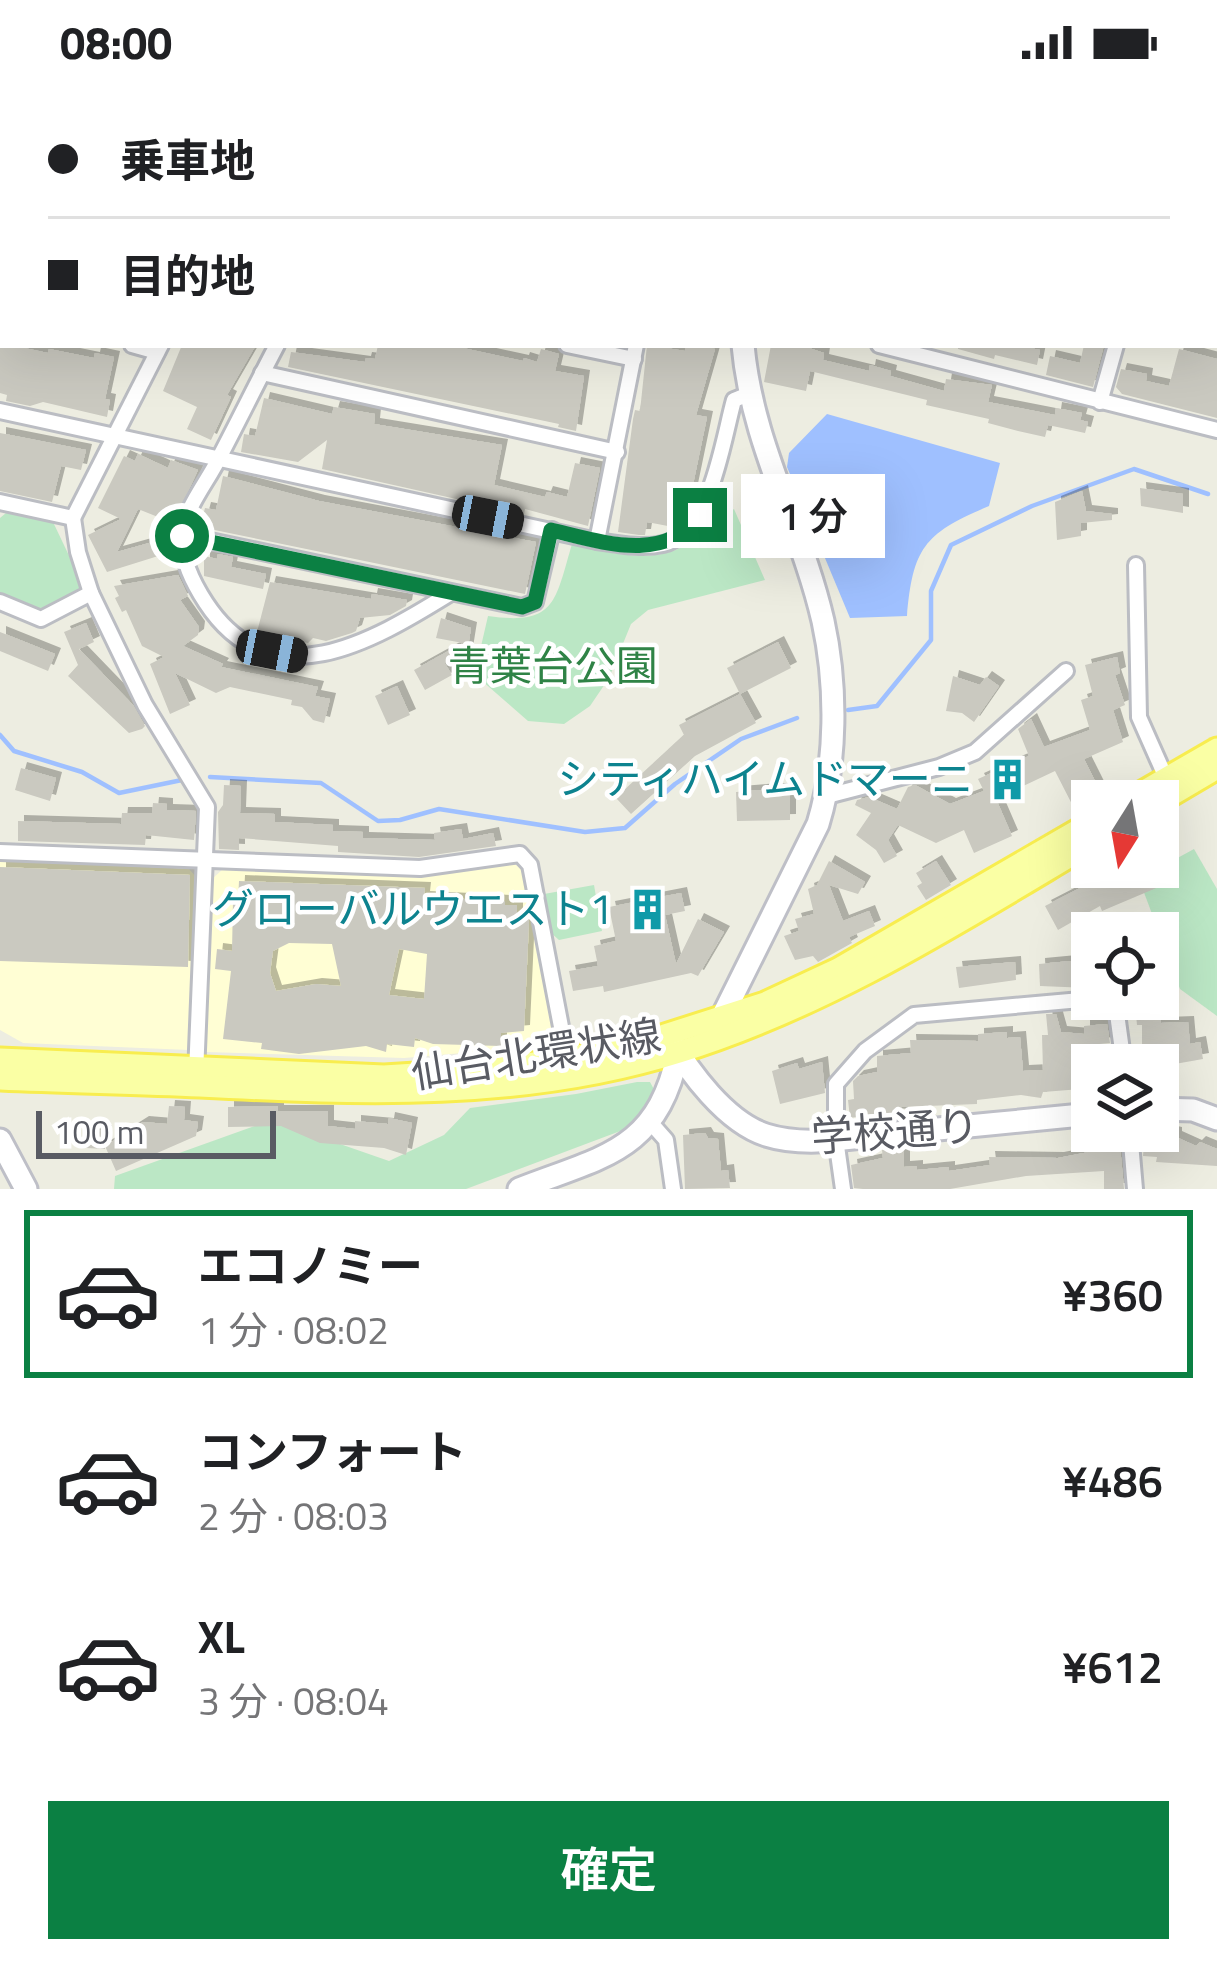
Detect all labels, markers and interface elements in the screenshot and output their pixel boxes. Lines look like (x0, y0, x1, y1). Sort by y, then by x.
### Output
text: 08:00 (60, 8, 172, 76)
text: 乗車地 (120, 126, 255, 194)
text: 目的地 (120, 241, 255, 309)
callout: 1 分 (742, 473, 886, 557)
text: 1 分 (778, 486, 848, 545)
route end (673, 488, 727, 542)
car (449, 492, 527, 542)
route start (155, 509, 209, 563)
car (233, 626, 311, 676)
park label: 青葉台公園 (448, 633, 658, 697)
place label: シティハイムドマーニ (557, 746, 973, 810)
building icon: シティハイムドマーニ (984, 756, 1030, 802)
north arrow (1071, 780, 1179, 888)
map controls (1071, 780, 1179, 1152)
place label: グローバルウエスト1 (212, 876, 613, 940)
building icon: グローバルウエスト1 (624, 886, 670, 932)
button: locate (1071, 912, 1179, 1020)
street label: 仙台北環状線 (406, 1002, 665, 1104)
button: layers (1071, 1044, 1179, 1152)
street label: 学校通り (809, 1092, 981, 1168)
scale bar (36, 1105, 276, 1158)
text: 100 m (54, 1107, 144, 1157)
text: エコノミー (198, 1231, 423, 1299)
icon: car (54, 1240, 162, 1348)
text: ¥360 (1062, 1260, 1163, 1328)
text: 1 分 · 08:02 (198, 1300, 389, 1359)
text: コンフォート (198, 1417, 467, 1485)
icon: car (54, 1426, 162, 1534)
text: ¥486 (1062, 1446, 1163, 1514)
text: 2 分 · 08:03 (198, 1486, 389, 1545)
text: XL (198, 1602, 245, 1670)
icon: car (54, 1612, 162, 1720)
text: ¥612 (1062, 1632, 1163, 1700)
text: 3 分 · 08:04 (198, 1671, 389, 1730)
button: 確定 (48, 1801, 1169, 1939)

